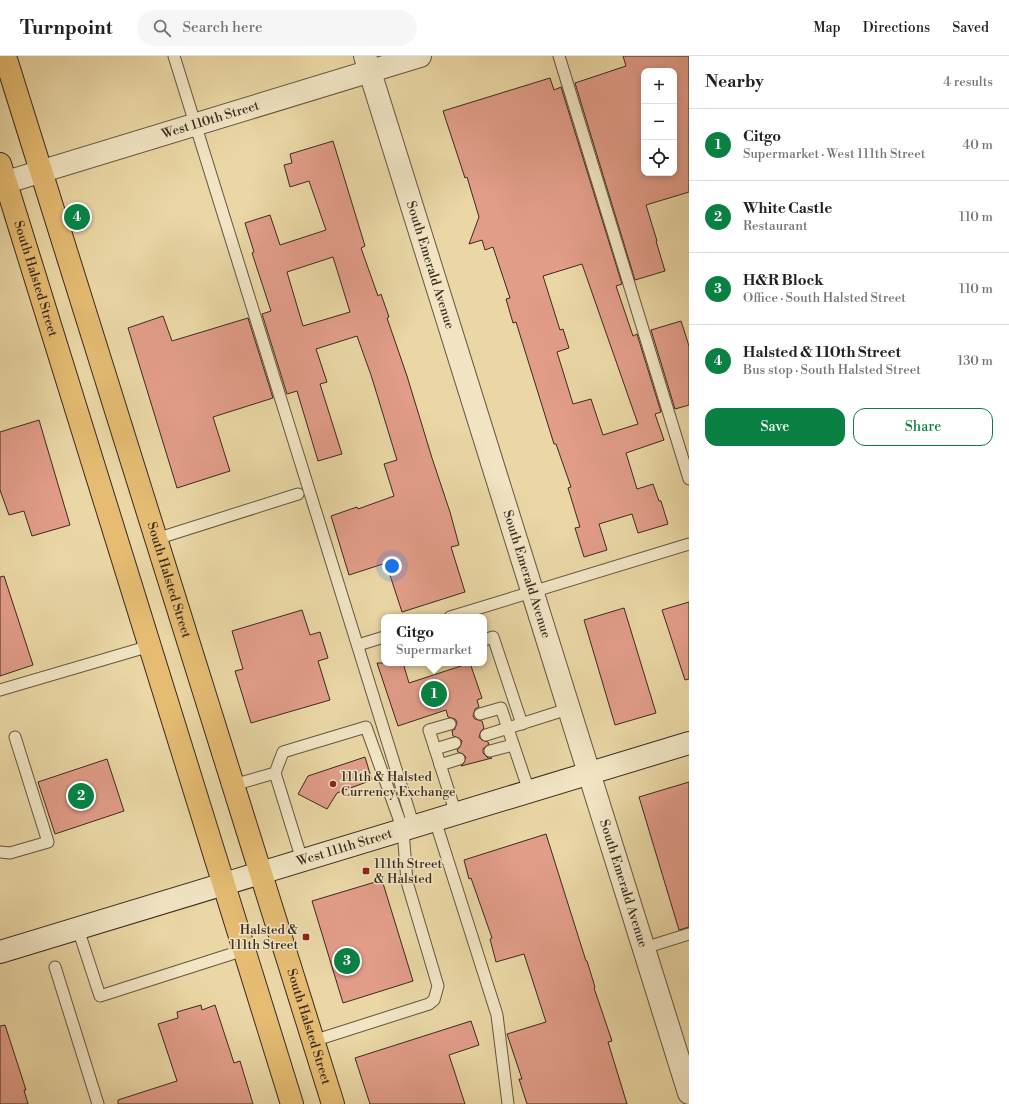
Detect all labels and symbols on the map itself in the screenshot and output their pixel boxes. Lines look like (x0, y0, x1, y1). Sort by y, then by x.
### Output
street label: West 110th Street (159, 97, 261, 143)
street label: South Emerald Avenue (403, 199, 458, 331)
pin: 4 (64, 202, 90, 232)
street label: South Halsted Street (10, 219, 61, 339)
street label: South Emerald Avenue (499, 508, 555, 641)
street label: South Halsted Street (143, 520, 195, 640)
your location (382, 556, 402, 576)
pin: 1 (421, 679, 447, 709)
place label: 111th & Halsted Currency Exchange (341, 769, 456, 800)
marker: 111th & Halsted Currency Exchange (328, 779, 338, 789)
pin: 2 (68, 781, 94, 811)
street label: South Emerald Avenue (596, 818, 651, 950)
street label: West 111th Street (294, 825, 395, 870)
place label: 111th Street & Halsted (374, 856, 443, 887)
marker: 111th Street & Halsted (361, 866, 371, 876)
place label: Halsted & 111th Street (230, 922, 299, 953)
marker: Halsted & 111th Street (301, 932, 311, 942)
pin: 3 (334, 946, 360, 976)
street label: South Halsted Street (283, 967, 335, 1087)

